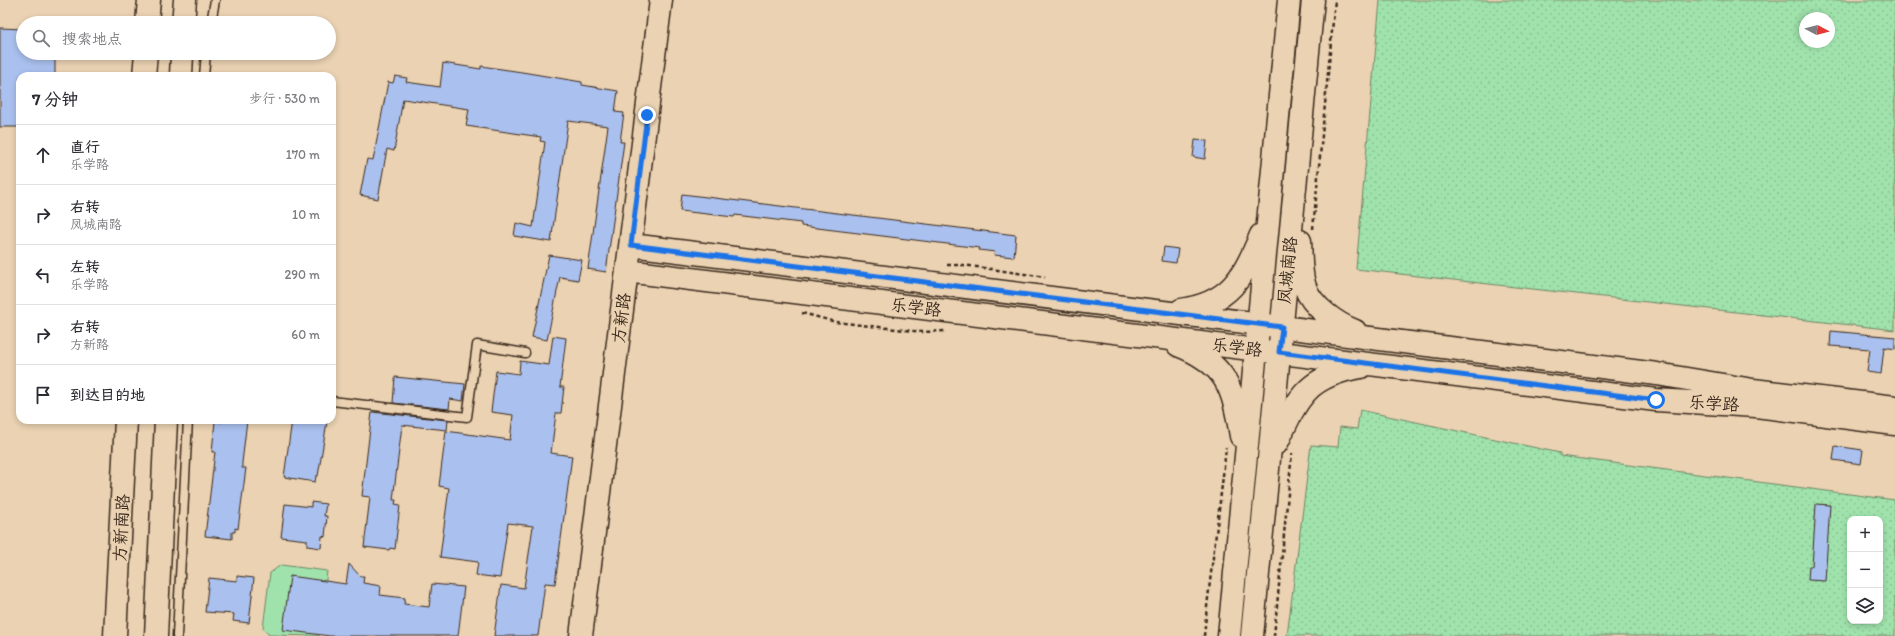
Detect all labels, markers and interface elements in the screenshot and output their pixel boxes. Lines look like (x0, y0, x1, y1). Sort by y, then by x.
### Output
north arrow (1799, 12, 1835, 48)
search box (16, 16, 336, 60)
icon: search (30, 27, 52, 49)
text: 搜索地点 (62, 30, 122, 48)
text: 7 分钟 (32, 89, 78, 109)
text: 步行 · 530 m (249, 91, 320, 106)
route end (638, 106, 656, 124)
text: 直行 (70, 138, 100, 156)
icon: ahead (32, 144, 54, 166)
text: 170 m (286, 147, 320, 162)
text: 乐学路 (70, 157, 109, 172)
text: 右转 (70, 198, 100, 216)
icon: right (32, 204, 54, 226)
text: 10 m (292, 207, 320, 222)
text: 凤城南路 (70, 217, 122, 232)
street label: 凤城南路 (1274, 235, 1300, 305)
text: 左转 (70, 258, 100, 276)
icon: left (32, 264, 54, 286)
text: 290 m (284, 267, 320, 282)
text: 乐学路 (70, 277, 109, 292)
street label: 方新路 (608, 291, 634, 345)
street label: 乐学路 (889, 294, 943, 320)
text: 右转 (70, 318, 100, 336)
icon: right (32, 324, 54, 346)
text: 60 m (291, 327, 320, 342)
street label: 乐学路 (1210, 334, 1264, 360)
text: 方新路 (70, 337, 109, 352)
icon: arrive (32, 384, 54, 406)
text: 到达目的地 (70, 386, 145, 404)
route start (1647, 391, 1665, 409)
street label: 乐学路 (1688, 391, 1740, 415)
street label: 方新南路 (109, 494, 133, 562)
map controls (1847, 516, 1883, 624)
button: + (1847, 516, 1883, 552)
button: − (1847, 552, 1883, 588)
button: layers (1847, 588, 1883, 624)

